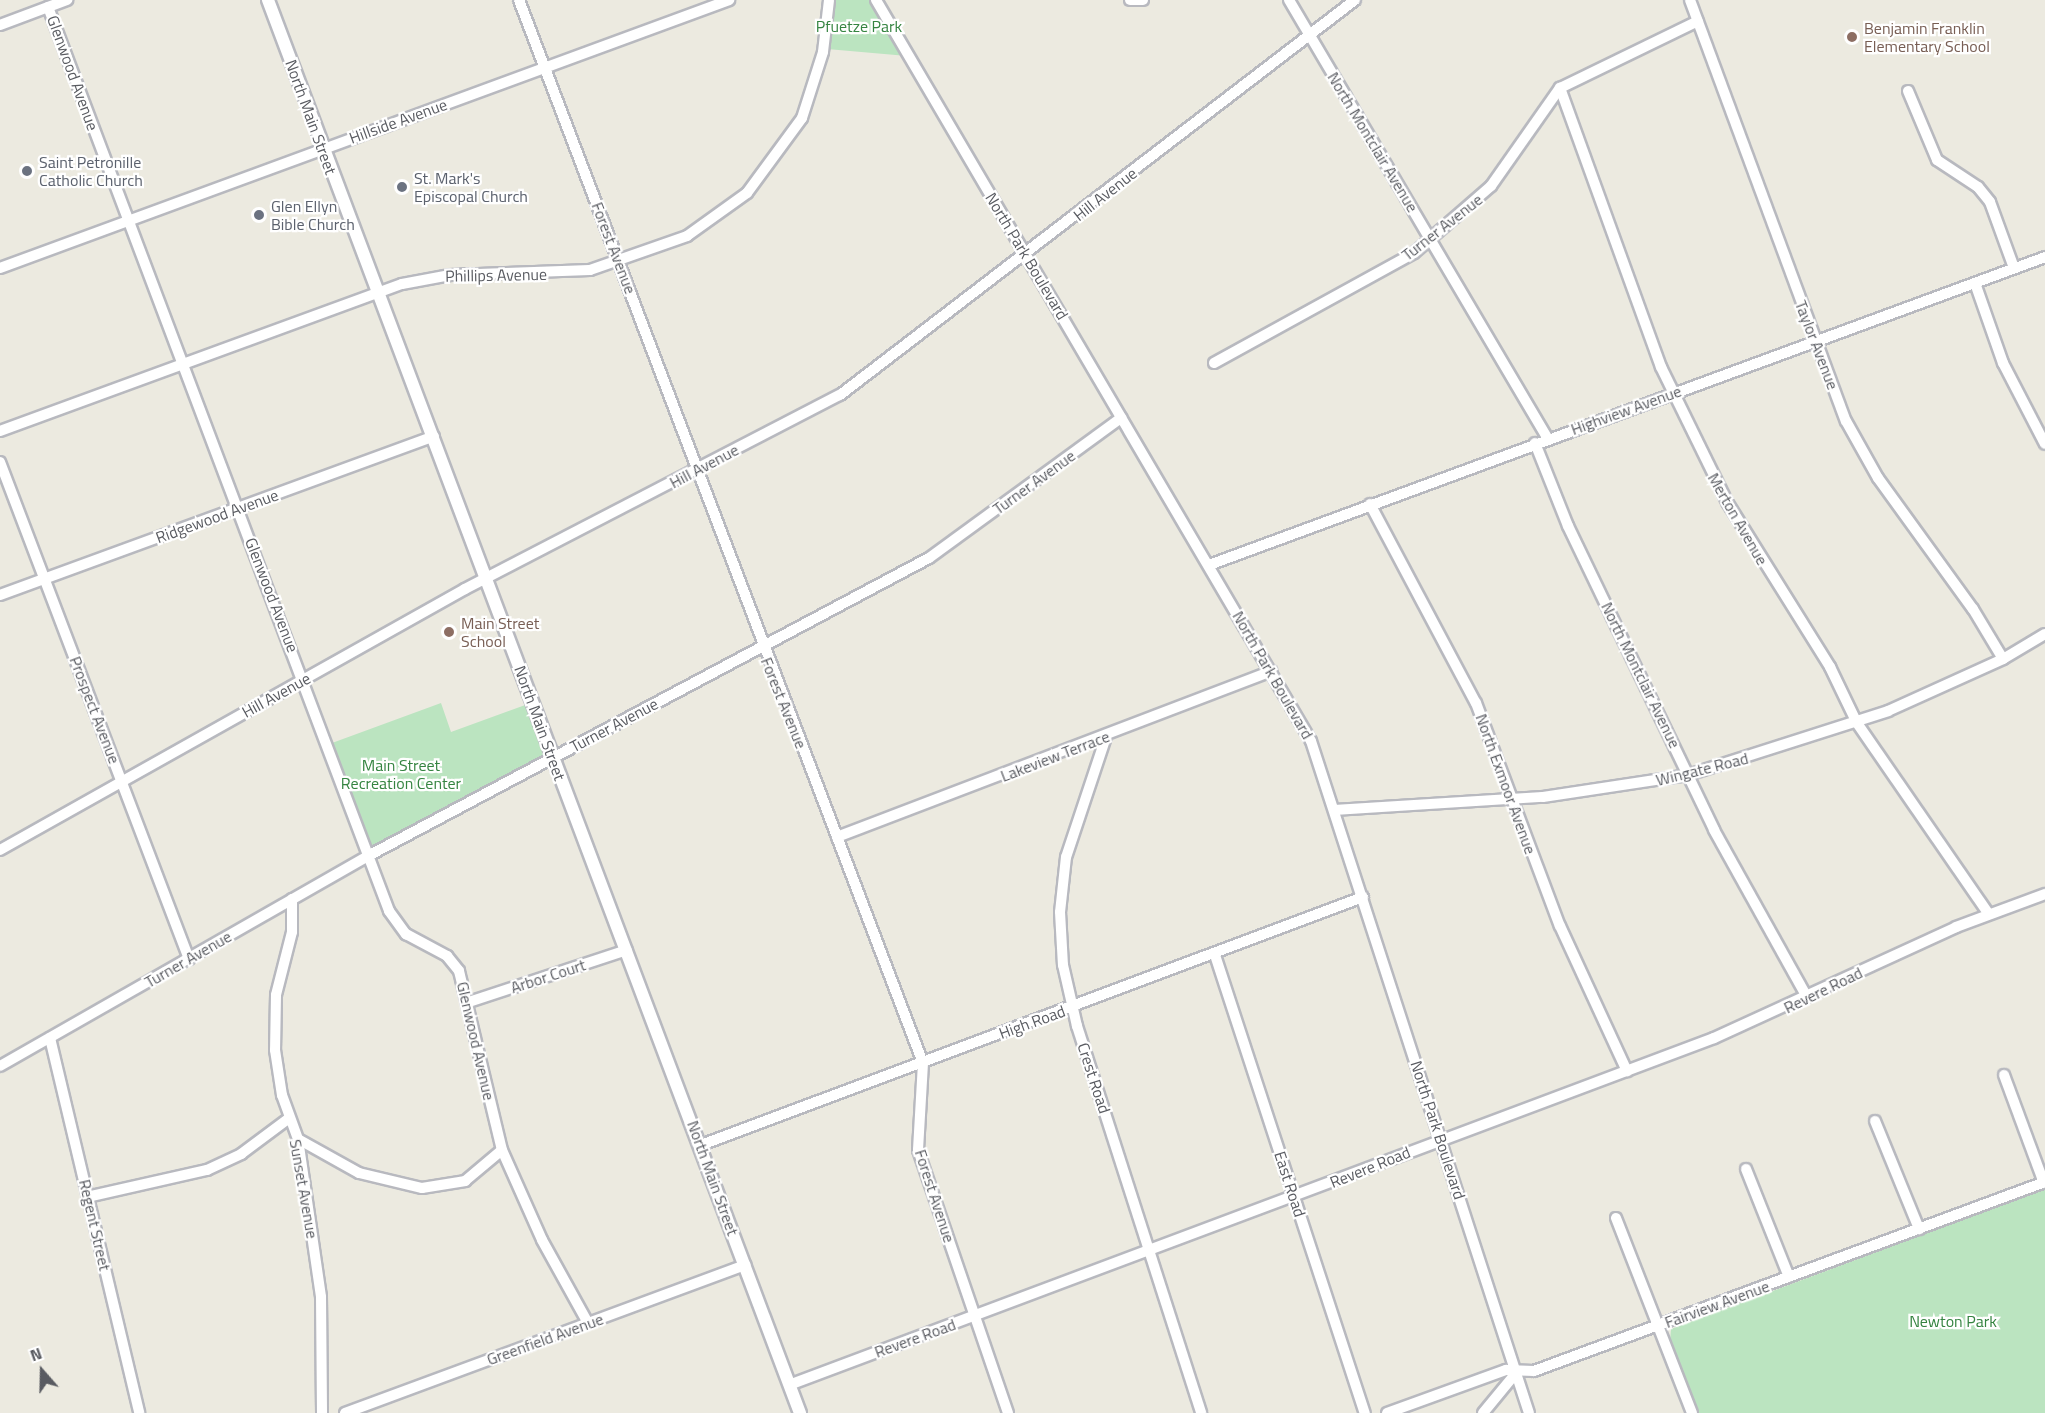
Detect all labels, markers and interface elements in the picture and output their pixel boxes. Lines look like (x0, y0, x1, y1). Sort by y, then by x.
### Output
street label: Glenwood Avenue (43, 13, 103, 133)
park label: Pfuetze Park (816, 16, 902, 36)
place label: Benjamin Franklin Elementary School (1864, 18, 1990, 56)
marker: Benjamin Franklin Elementary School (1845, 30, 1859, 44)
street label: North Main Street (281, 57, 341, 177)
street label: North Montclair Avenue (1324, 69, 1422, 215)
street label: Hillside Avenue (346, 94, 450, 148)
place label: Saint Petronille Catholic Church (39, 152, 143, 190)
street label: Hill Avenue (1069, 163, 1141, 225)
marker: Saint Petronille Catholic Church (20, 164, 34, 178)
place label: St. Mark's Episcopal Church (414, 168, 528, 206)
marker: St. Mark's Episcopal Church (395, 180, 409, 194)
street label: North Park Boulevard (982, 189, 1072, 323)
street label: Turner Avenue (1398, 190, 1486, 264)
place label: Glen Ellyn Bible Church (271, 196, 355, 234)
street label: Forest Avenue (588, 199, 640, 297)
marker: Glen Ellyn Bible Church (252, 208, 266, 222)
street label: Phillips Avenue (445, 265, 547, 285)
street label: Taylor Avenue (1791, 298, 1843, 392)
street label: Highview Avenue (1568, 381, 1684, 439)
street label: Hill Avenue (666, 440, 742, 492)
street label: Turner Avenue (989, 446, 1079, 518)
street label: Merton Avenue (1704, 470, 1772, 568)
street label: Ridgewood Avenue (153, 485, 281, 547)
street label: Glenwood Avenue (241, 535, 303, 655)
street label: North Montclair Avenue (1597, 599, 1685, 751)
street label: North Park Boulevard (1229, 608, 1317, 742)
place label: Main Street School (461, 613, 539, 651)
marker: Main Street School (442, 625, 456, 639)
street label: Prospect Avenue (66, 654, 124, 766)
street label: Forest Avenue (757, 655, 811, 751)
street label: North Main Street (510, 663, 570, 783)
street label: Hill Avenue (238, 668, 314, 722)
street label: Turner Avenue (567, 694, 661, 756)
street label: North Exmoor Avenue (1472, 711, 1540, 857)
street label: Lakeview Terrace (998, 726, 1112, 786)
street label: Wingate Road (1654, 748, 1750, 790)
park label: Main Street Recreation Center (341, 755, 461, 793)
street label: Turner Avenue (141, 926, 235, 992)
street label: Arbor Court (508, 955, 588, 997)
street label: Revere Road (1781, 963, 1865, 1017)
street label: Glenwood Avenue (453, 980, 499, 1102)
street label: High Road (996, 1001, 1068, 1043)
street label: Crest Road (1074, 1040, 1114, 1116)
street label: North Park Boulevard (1407, 1058, 1469, 1202)
street label: North Main Street (683, 1118, 743, 1238)
street label: Sunset Avenue (286, 1138, 322, 1240)
street label: Revere Road (1327, 1142, 1413, 1192)
street label: Forest Avenue (911, 1147, 959, 1245)
street label: East Road (1270, 1149, 1310, 1219)
street label: Regent Street (75, 1178, 115, 1272)
street label: Fairview Avenue (1662, 1276, 1772, 1332)
street label: Greenfield Avenue (484, 1309, 606, 1369)
park label: Newton Park (1909, 1311, 1997, 1331)
street label: Revere Road (872, 1314, 958, 1362)
north arrow (12, 1341, 72, 1401)
text: N (27, 1341, 45, 1367)

